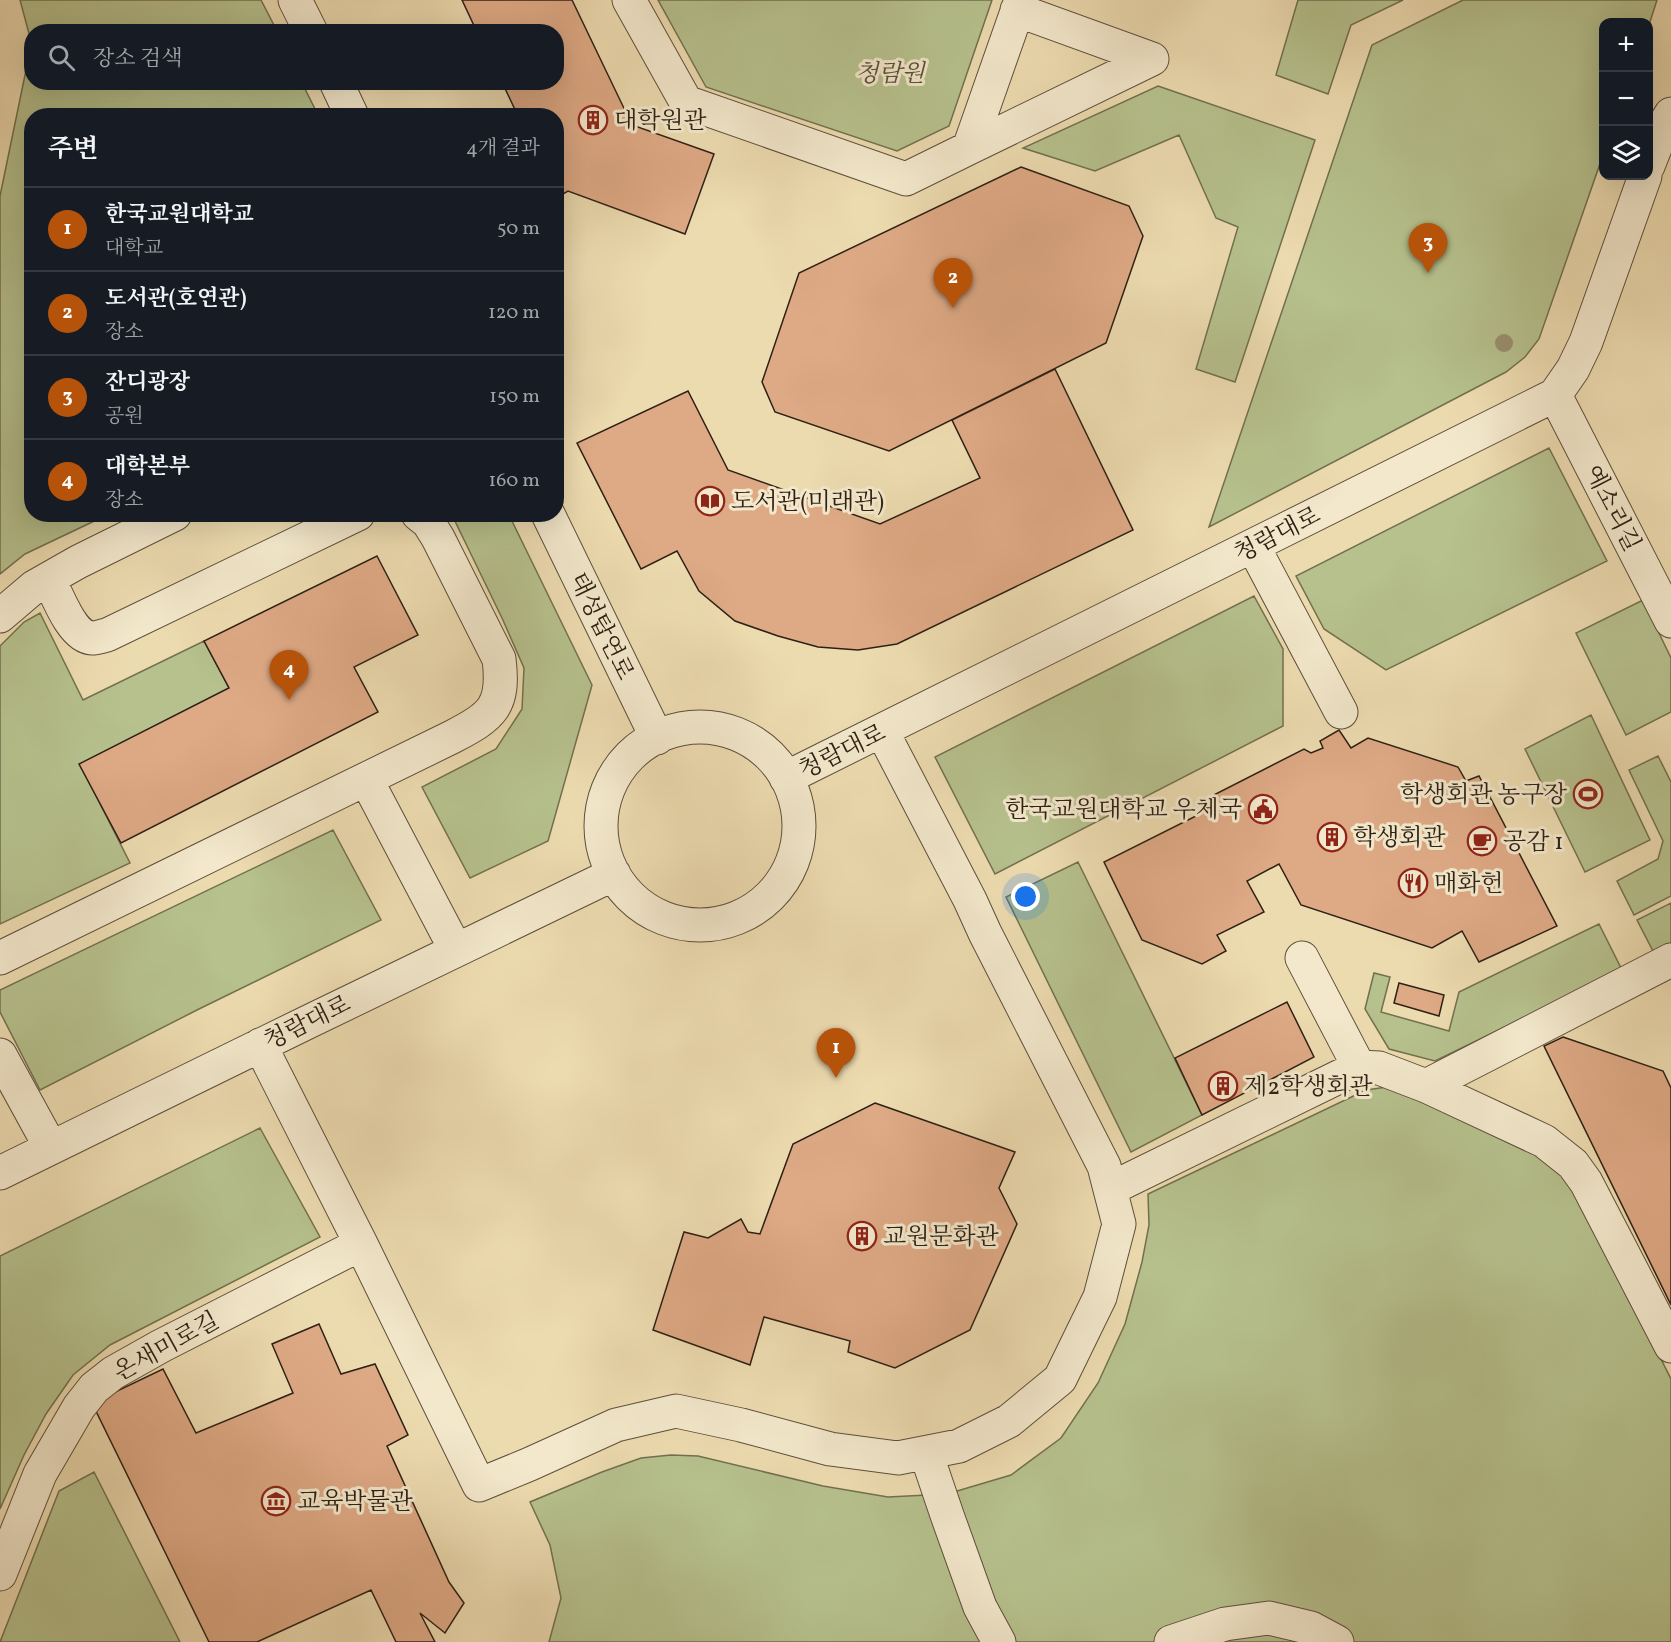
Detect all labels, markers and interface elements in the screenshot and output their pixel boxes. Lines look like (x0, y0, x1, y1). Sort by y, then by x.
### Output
map controls (1599, 18, 1653, 180)
button: + (1599, 18, 1653, 72)
search box (24, 24, 564, 90)
icon: search (45, 41, 78, 74)
text: 장소 검색 (93, 44, 182, 75)
park label: 청람원 (855, 58, 927, 92)
button: − (1599, 72, 1653, 126)
building icon: 대학원관 (577, 104, 609, 136)
place label: 대학원관 (614, 105, 707, 139)
button: layers (1599, 126, 1653, 180)
text: 주변 (48, 132, 98, 168)
text: 4개 결과 (466, 135, 540, 163)
text: 한국교원대학교 (105, 200, 254, 231)
text: 1 (63, 215, 72, 243)
text: 50 m (497, 215, 540, 243)
pin: 3 (1408, 224, 1448, 273)
text: 대학교 (105, 235, 163, 263)
pin: 2 (934, 258, 972, 308)
text: 도서관(호연관) (105, 284, 247, 315)
text: 2 (62, 299, 73, 327)
text: 120 m (488, 299, 540, 327)
text: 장소 (105, 319, 144, 347)
text: 잔디광장 (105, 368, 190, 399)
text: 3 (62, 383, 73, 411)
text: 150 m (489, 383, 540, 411)
text: 공원 (105, 403, 144, 431)
text: 대학본부 (105, 452, 190, 483)
street label: 예소리길 (1575, 460, 1647, 558)
text: 4 (61, 467, 74, 495)
text: 160 m (488, 467, 540, 495)
library icon: 도서관(미래관) (694, 485, 726, 517)
place label: 도서관(미래관) (731, 486, 884, 520)
text: 장소 (105, 487, 144, 515)
street label: 청람대로 (1229, 500, 1327, 572)
street label: 태성탑연로 (560, 567, 641, 686)
pin: 4 (270, 650, 308, 700)
street label: 청람대로 (794, 717, 892, 788)
sports icon: 학생회관 농구장 (1572, 778, 1604, 810)
place label: 학생회관 농구장 (1400, 779, 1568, 813)
public building icon: 한국교원대학교 우체국 (1247, 793, 1279, 825)
place label: 한국교원대학교 우체국 (1005, 794, 1242, 828)
building icon: 학생회관 (1316, 821, 1348, 853)
place label: 학생회관 (1353, 822, 1446, 856)
cafe icon: 공감 1 (1466, 825, 1498, 857)
place label: 공감 1 (1503, 826, 1563, 860)
restaurant icon: 매화헌 (1397, 867, 1429, 899)
place label: 매화헌 (1434, 868, 1504, 902)
your location (1011, 882, 1040, 911)
street label: 청람대로 (259, 988, 357, 1059)
pin: 1 (816, 1028, 856, 1078)
building icon: 제2학생회관 (1207, 1070, 1239, 1102)
place label: 제2학생회관 (1244, 1071, 1373, 1105)
building icon: 교원문화관 (846, 1220, 878, 1252)
place label: 교원문화관 (883, 1221, 999, 1255)
street label: 온새미로길 (108, 1305, 226, 1391)
museum icon: 교육박물관 (260, 1485, 292, 1517)
place label: 교육박물관 (297, 1486, 413, 1520)

